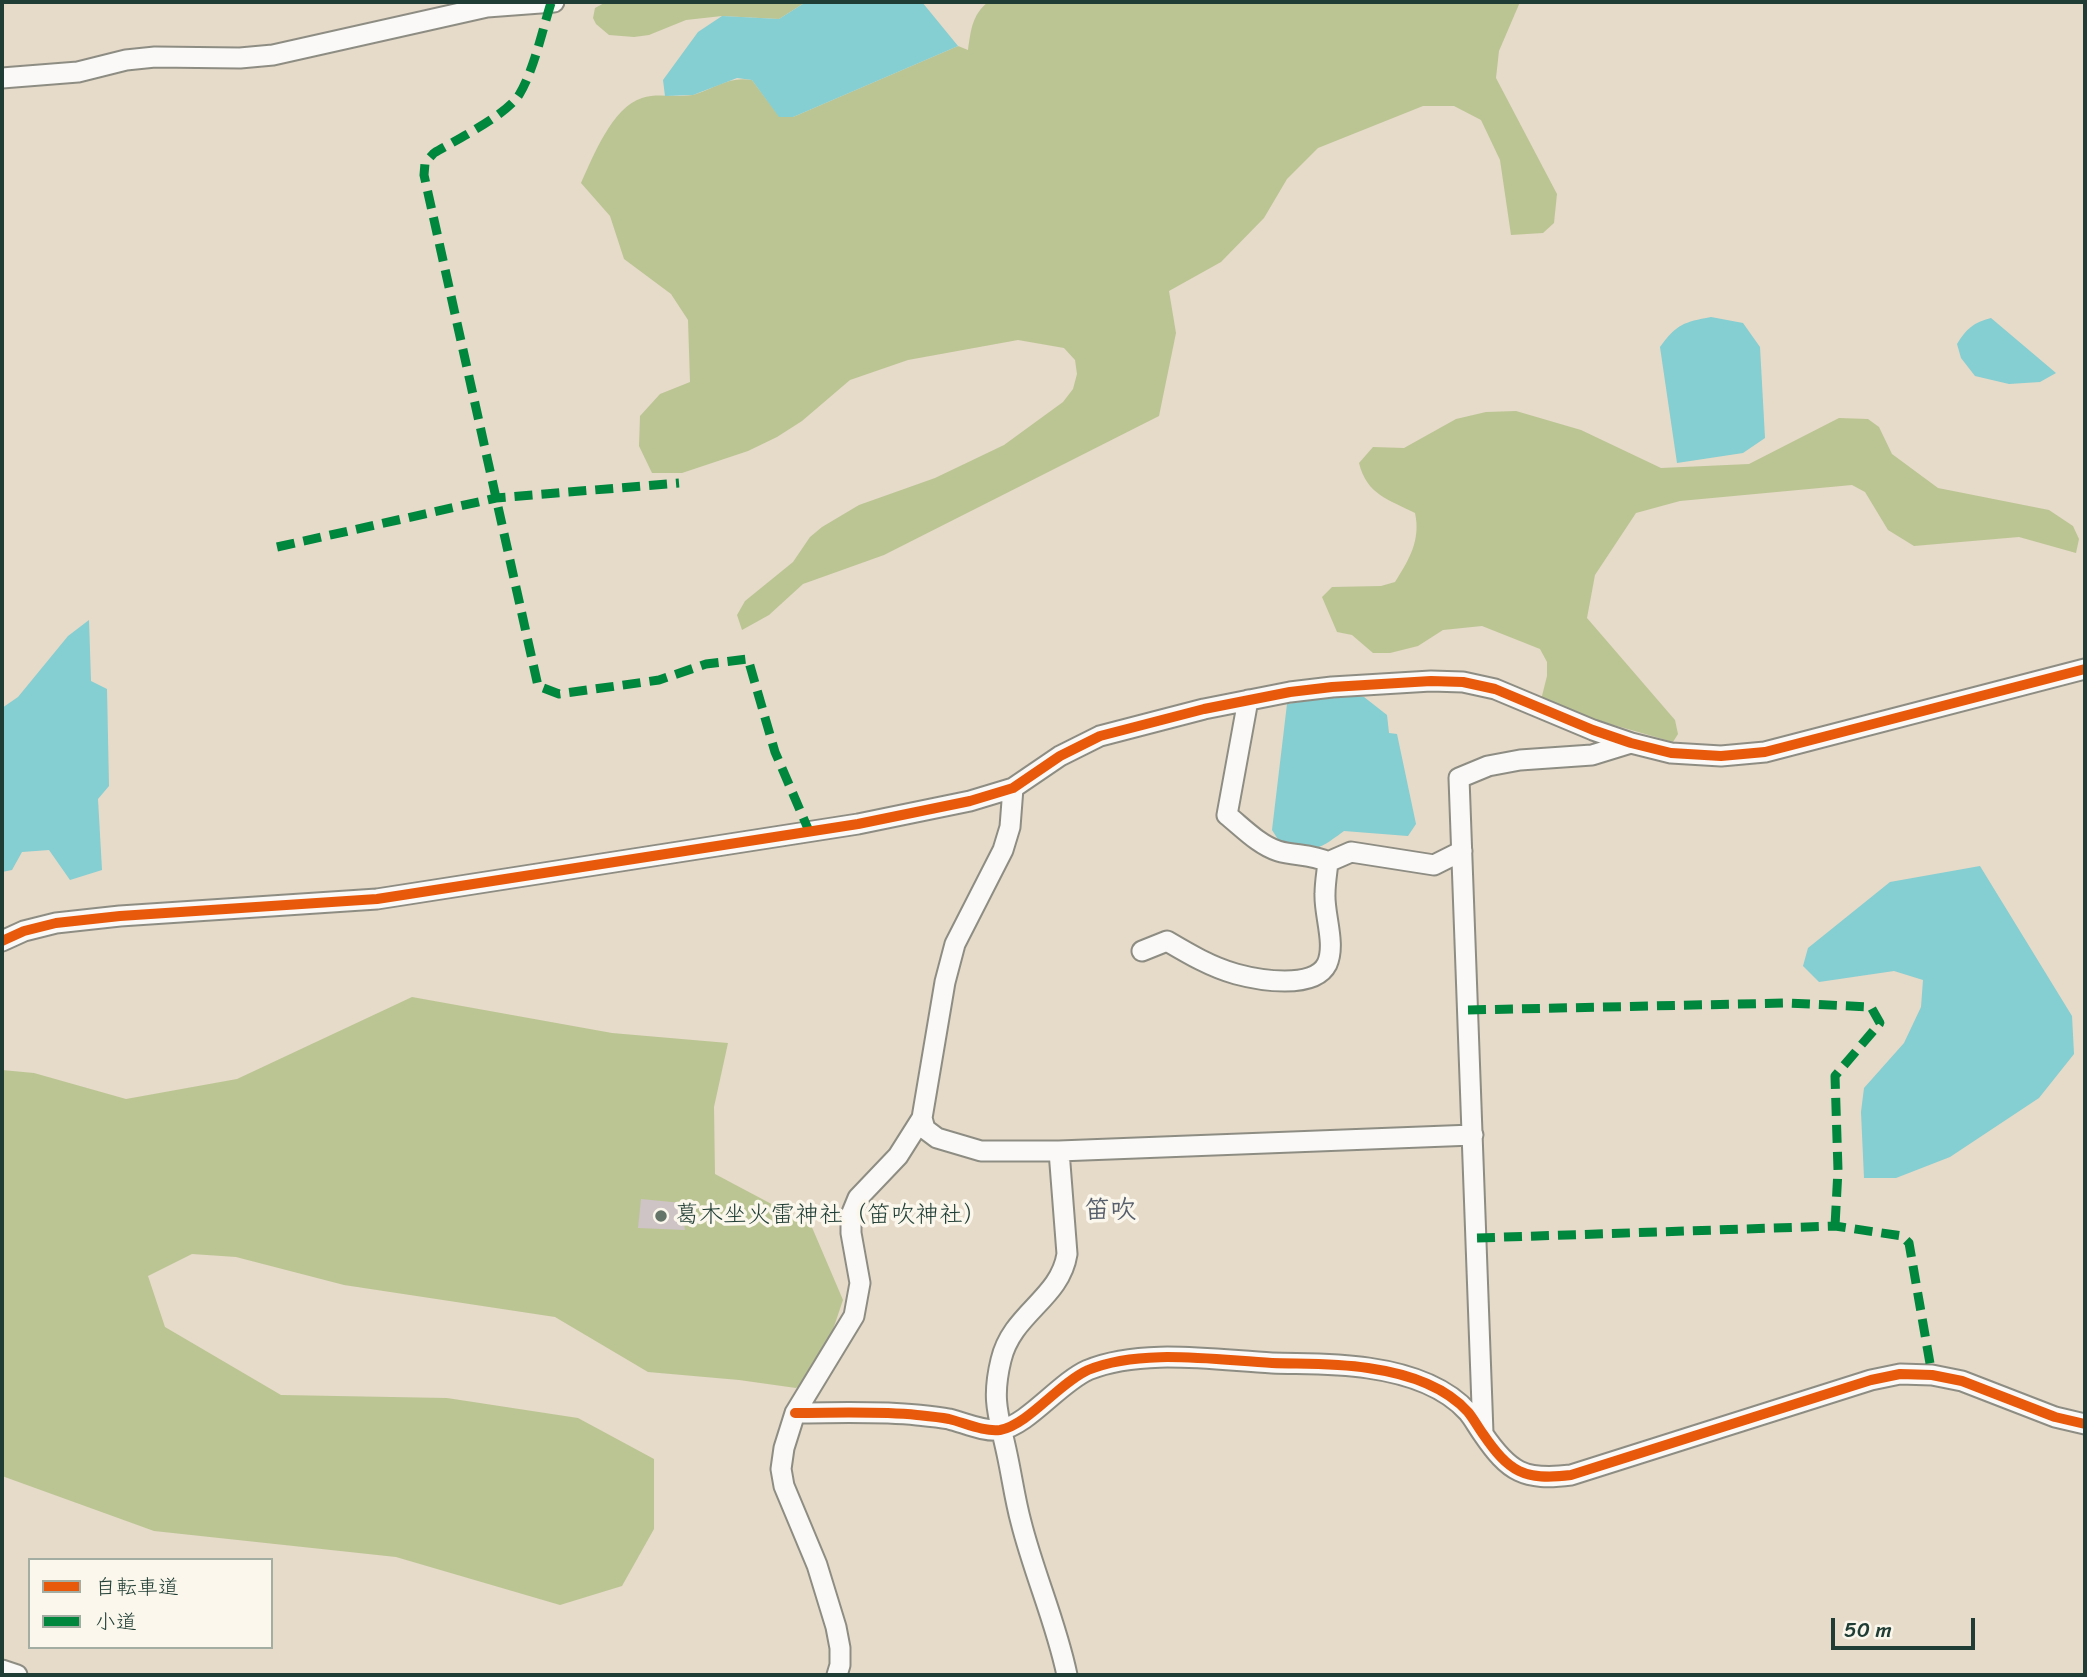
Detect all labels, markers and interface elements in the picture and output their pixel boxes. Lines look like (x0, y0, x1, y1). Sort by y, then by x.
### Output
district label: 笛吹 (1084, 1195, 1136, 1227)
place label: 葛木坐火雷神社（笛吹神社） (675, 1202, 987, 1230)
marker: 葛木坐火雷神社（笛吹神社） (653, 1208, 669, 1224)
legend (28, 1558, 273, 1649)
text: 自転車道 (95, 1568, 179, 1606)
text: 小道 (95, 1603, 137, 1641)
scale bar (1835, 1604, 1979, 1648)
text: 50 m (1844, 1611, 1892, 1649)

